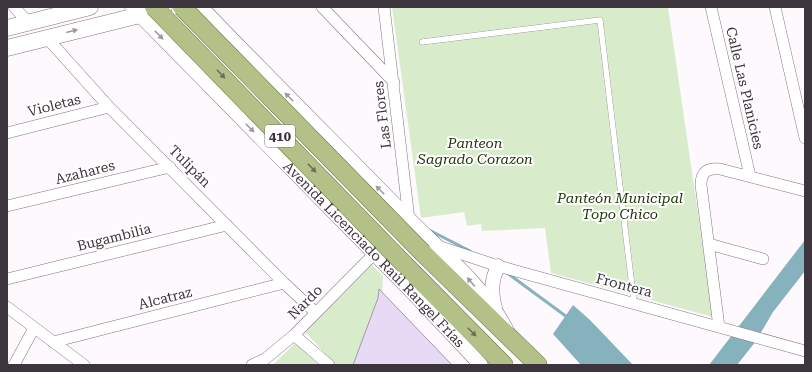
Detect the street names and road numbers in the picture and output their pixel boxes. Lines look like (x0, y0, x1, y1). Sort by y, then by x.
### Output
street label: Calle Las Planicies (723, 25, 767, 151)
street label: Las Flores (370, 80, 394, 150)
street label: Violetas (26, 91, 83, 119)
road number: 410 (265, 125, 295, 147)
street label: Tulipán (166, 142, 214, 190)
street label: Azahares (54, 157, 117, 187)
street label: Avenida Licenciado Raúl Rangel Frías (280, 158, 468, 351)
street label: Bugambilia (75, 220, 153, 254)
street label: Frontera (594, 270, 654, 300)
street label: Nardo (285, 282, 325, 322)
street label: Alcatraz (137, 284, 194, 312)

